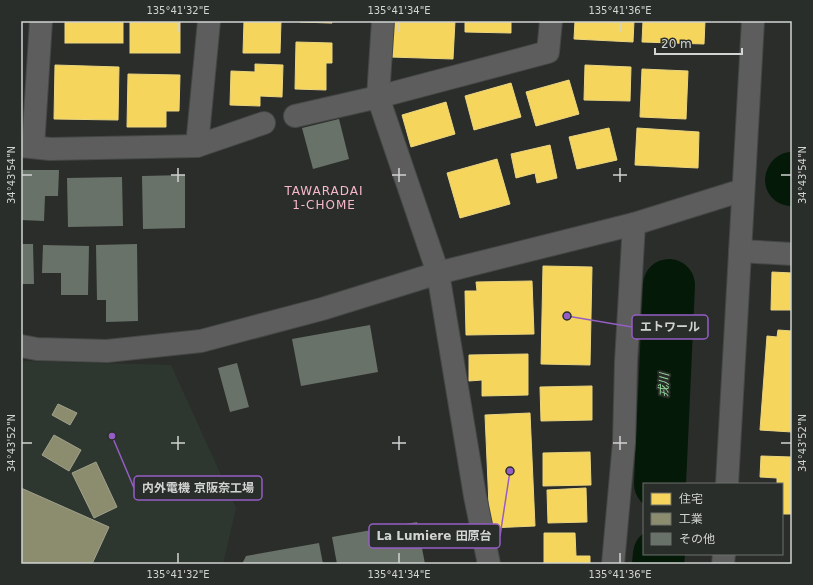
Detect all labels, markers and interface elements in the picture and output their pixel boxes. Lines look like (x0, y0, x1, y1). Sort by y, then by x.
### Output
text: 135°41'32"E (146, 5, 210, 16)
text: 135°41'34"E (367, 5, 431, 16)
text: 135°41'36"E (588, 5, 652, 16)
scale bar (655, 30, 742, 56)
text: 20 m (661, 37, 692, 51)
text: 34°43'54"N (6, 146, 17, 204)
text: 34°43'54"N (797, 146, 808, 204)
district label: TAWARADAI 1-CHOME (283, 184, 364, 212)
callout: エトワール (632, 315, 708, 339)
text: エトワール (640, 320, 700, 334)
water label: 戎川 (657, 371, 671, 397)
text: 34°43'52"N (6, 414, 17, 472)
text: 34°43'52"N (797, 414, 808, 472)
callout: 内外電機 京阪奈工場 (134, 476, 262, 500)
text: 内外電機 京阪奈工場 (142, 481, 254, 495)
legend (643, 483, 783, 555)
text: 住宅 (679, 492, 703, 506)
text: 工業 (679, 512, 703, 526)
callout: La Lumiere 田原台 (369, 524, 500, 548)
text: La Lumiere 田原台 (376, 529, 492, 543)
text: その他 (679, 532, 715, 546)
text: 135°41'32"E (146, 569, 210, 580)
text: 135°41'34"E (367, 569, 431, 580)
text: 135°41'36"E (588, 569, 652, 580)

